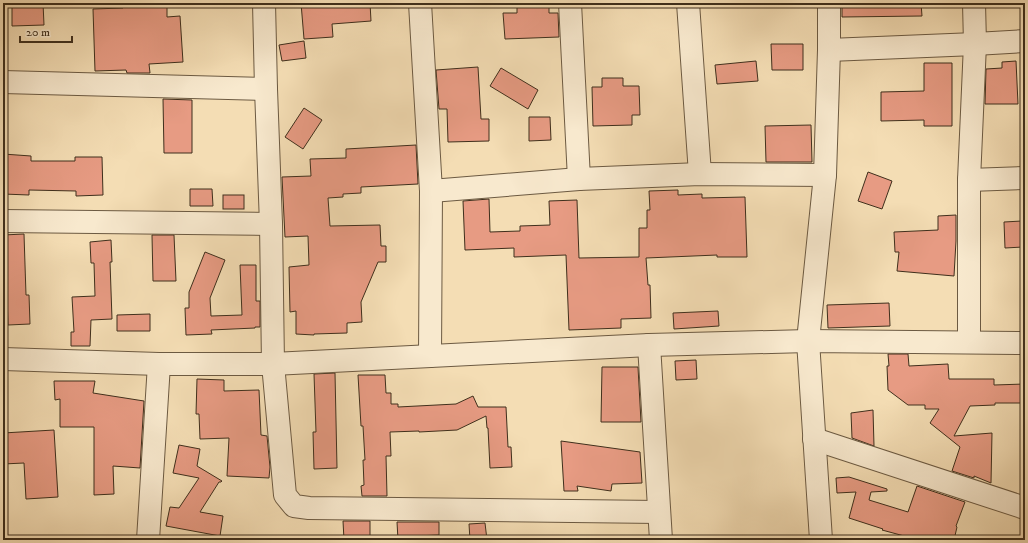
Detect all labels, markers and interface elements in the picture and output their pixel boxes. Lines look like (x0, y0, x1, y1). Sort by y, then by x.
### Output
scale bar (20, 18, 72, 44)
text: 20 m (26, 25, 50, 40)

